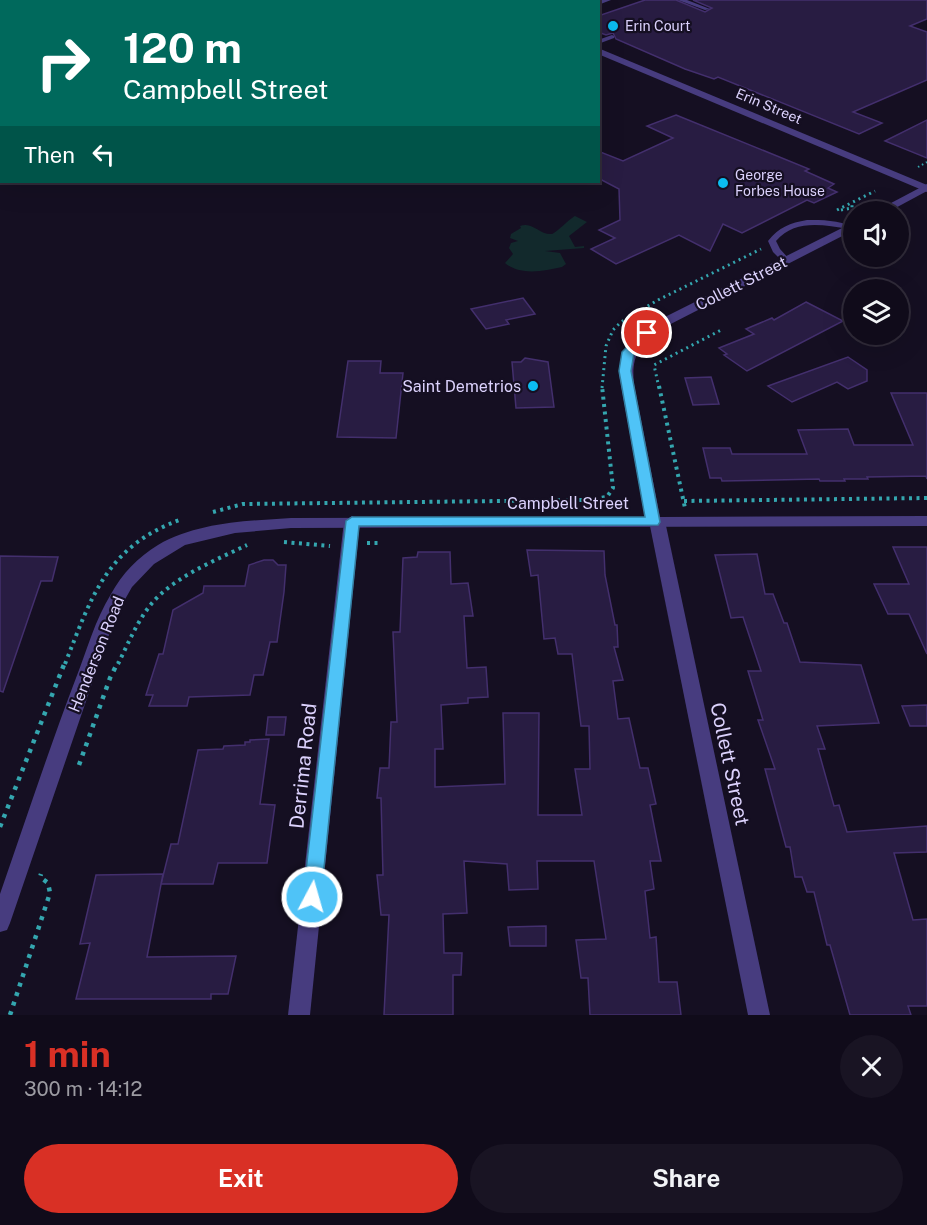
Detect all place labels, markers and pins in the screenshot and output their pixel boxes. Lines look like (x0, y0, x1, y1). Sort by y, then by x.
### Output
place label: Erin Court (625, 18, 690, 34)
marker: Erin Court (606, 19, 620, 33)
place label: George Forbes House (735, 167, 825, 199)
marker: George Forbes House (716, 176, 730, 190)
pin (621, 307, 672, 358)
place label: Saint Demetrios (402, 377, 521, 396)
marker: Saint Demetrios (526, 379, 540, 393)

